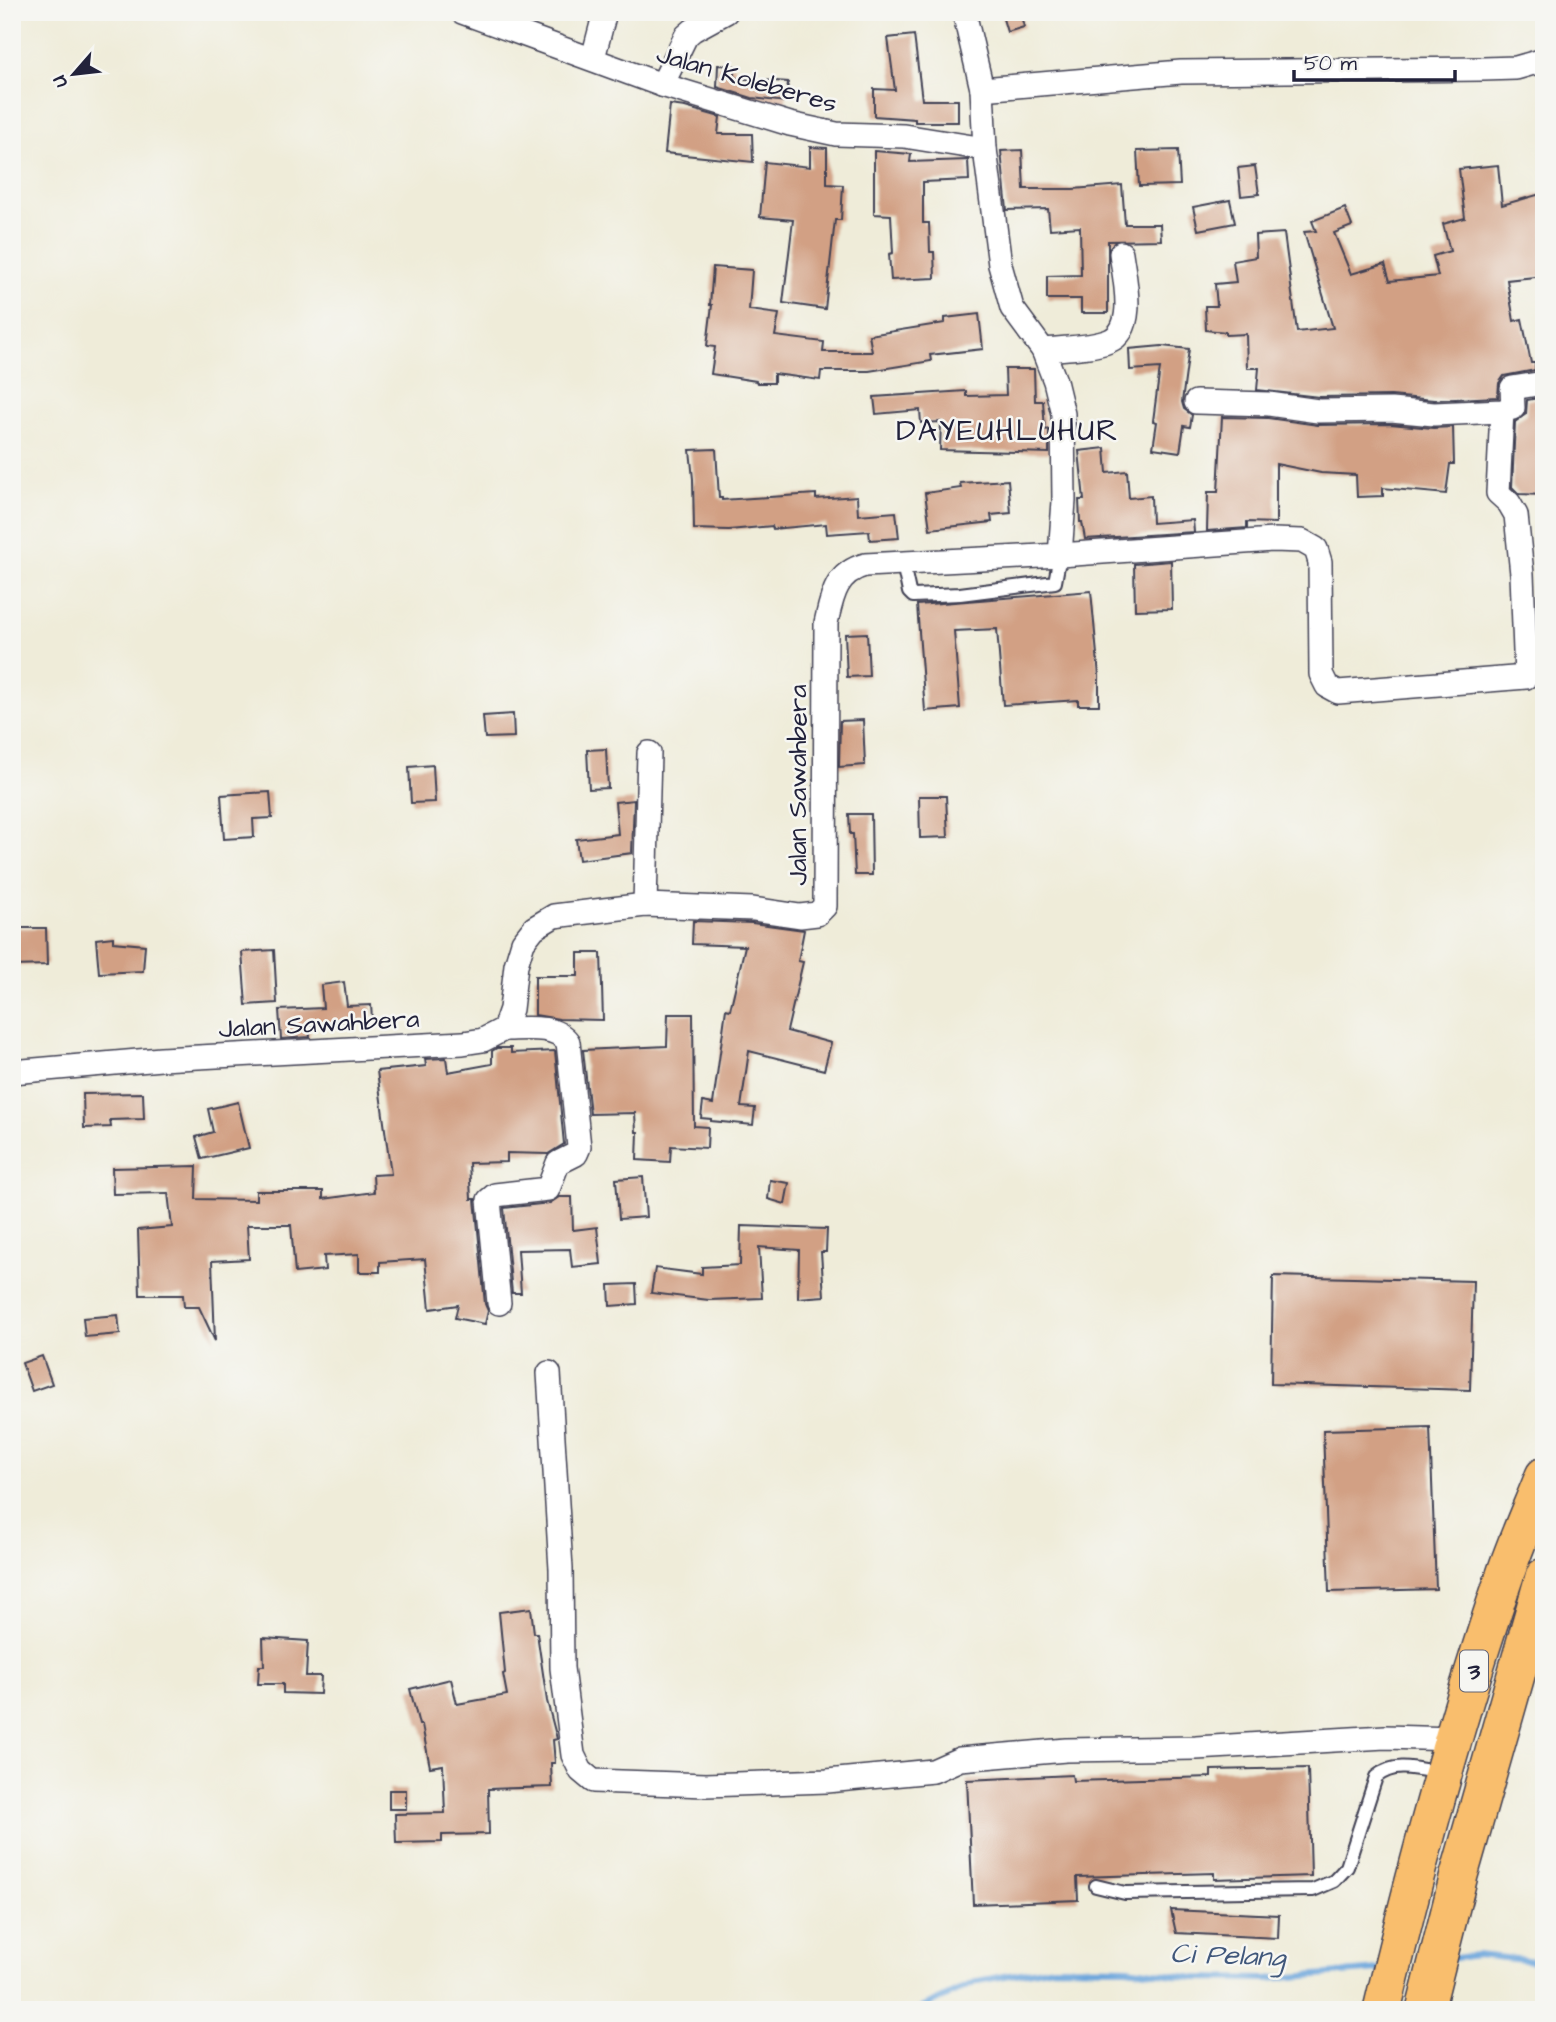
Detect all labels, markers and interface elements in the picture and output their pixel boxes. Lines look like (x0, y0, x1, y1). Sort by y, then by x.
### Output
street label: Jalan Koleberes (652, 36, 841, 122)
north arrow (38, 38, 108, 108)
scale bar (1294, 38, 1454, 82)
text: 50 m (1304, 49, 1358, 78)
text: U (46, 70, 75, 92)
district label: DAYEUHLUHUR (896, 410, 1120, 452)
street label: Jalan Sawahbera (780, 684, 816, 886)
street label: Jalan Sawahbera (218, 1001, 420, 1047)
road number: 3 (1460, 1651, 1488, 1692)
water label: Ci Pelang (1170, 1934, 1288, 1978)

